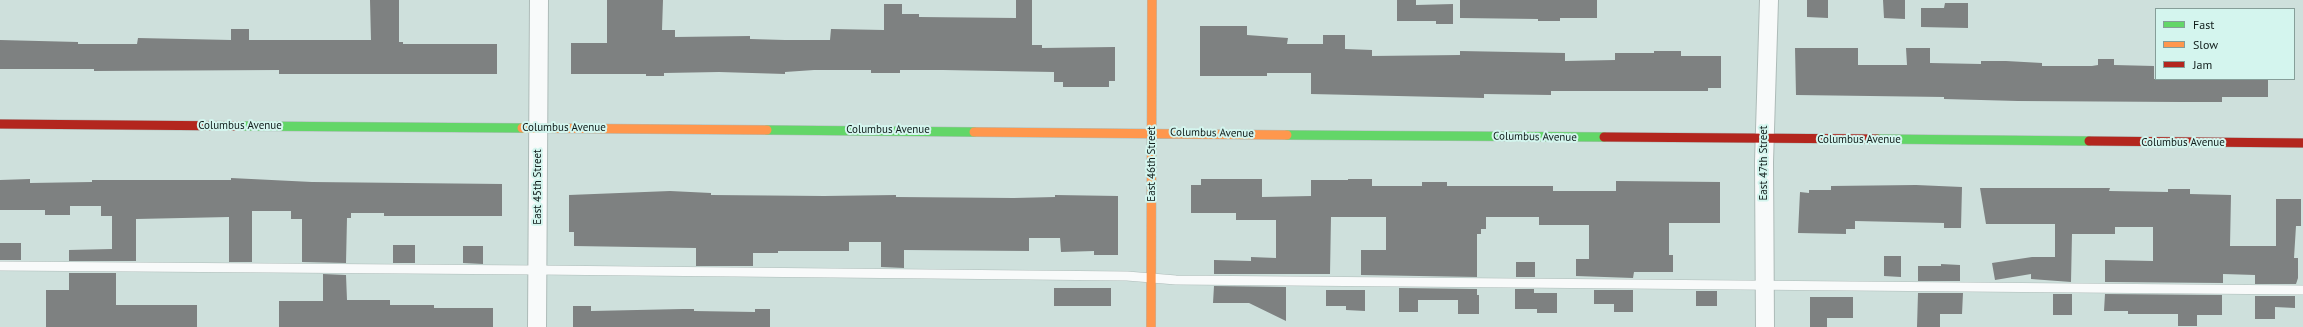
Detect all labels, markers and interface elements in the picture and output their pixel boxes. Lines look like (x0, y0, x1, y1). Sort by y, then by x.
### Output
legend (2155, 8, 2295, 80)
text: Fast (2193, 17, 2214, 32)
text: Slow (2193, 37, 2218, 52)
text: Jam (2193, 57, 2212, 72)
street label: Columbus Avenue (198, 119, 282, 133)
street label: Columbus Avenue (522, 121, 606, 135)
street label: Columbus Avenue (846, 123, 930, 137)
street label: East 47th Street (1757, 125, 1771, 201)
street label: East 46th Street (1145, 126, 1159, 202)
street label: Columbus Avenue (1170, 126, 1254, 140)
street label: Columbus Avenue (1493, 130, 1577, 144)
street label: Columbus Avenue (1817, 133, 1901, 147)
street label: Columbus Avenue (2141, 136, 2225, 150)
street label: East 45th Street (531, 149, 545, 225)

